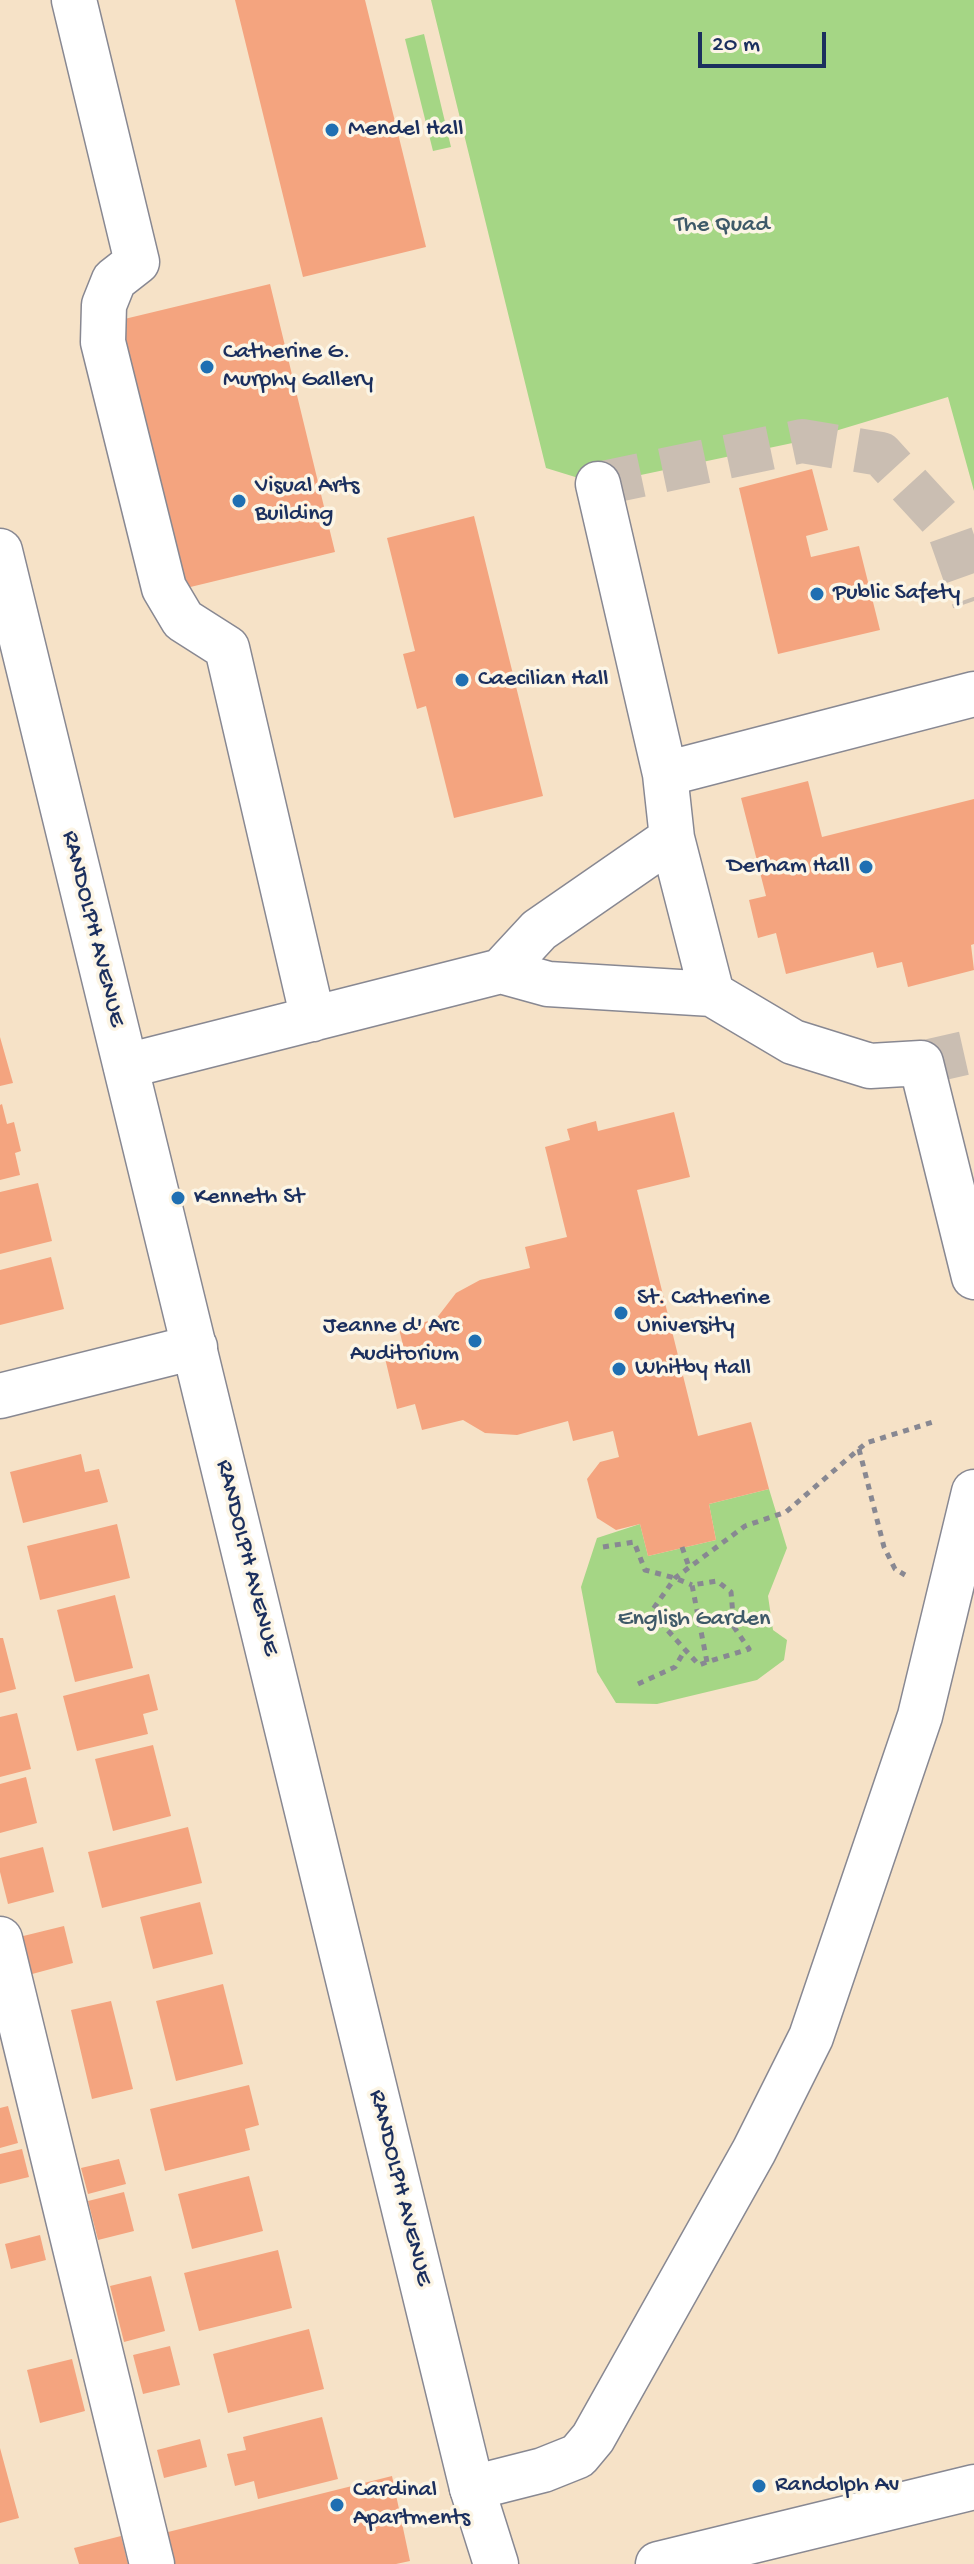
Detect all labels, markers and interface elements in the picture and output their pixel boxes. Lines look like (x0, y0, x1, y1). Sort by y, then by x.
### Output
scale bar (702, 16, 830, 66)
text: 20 m (712, 31, 760, 60)
place label: Mendel Hall (348, 116, 463, 144)
marker: Mendel Hall (323, 121, 341, 139)
park label: The Quad (675, 212, 769, 240)
place label: Catherine G. Murphy Gallery (223, 339, 373, 395)
marker: Catherine G. Murphy Gallery (198, 358, 216, 376)
place label: Visual Arts Building (255, 473, 359, 529)
marker: Visual Arts Building (230, 492, 248, 510)
place label: Public Safety (833, 580, 960, 608)
marker: Public Safety (808, 585, 826, 603)
place label: Caecilian Hall (478, 666, 609, 694)
marker: Caecilian Hall (453, 671, 471, 689)
street label: RANDOLPH AVENUE (54, 828, 130, 1030)
place label: Derham Hall (727, 853, 850, 881)
marker: Derham Hall (857, 858, 875, 876)
place label: Kenneth St (194, 1184, 304, 1212)
marker: Kenneth St (169, 1189, 187, 1207)
place label: St. Catherine University (637, 1285, 770, 1341)
marker: St. Catherine University (612, 1304, 630, 1322)
place label: Jeanne d' Arc Auditorium (323, 1313, 459, 1369)
marker: Jeanne d' Arc Auditorium (466, 1332, 484, 1350)
place label: Whitby Hall (635, 1355, 751, 1383)
marker: Whitby Hall (610, 1360, 628, 1378)
street label: RANDOLPH AVENUE (208, 1457, 284, 1659)
park label: English Garden (618, 1606, 770, 1634)
street label: RANDOLPH AVENUE (361, 2087, 437, 2289)
place label: Randolph Av (775, 2472, 899, 2500)
place label: Cardinal Apartments (353, 2477, 470, 2533)
marker: Randolph Av (750, 2477, 768, 2495)
marker: Cardinal Apartments (328, 2496, 346, 2514)

